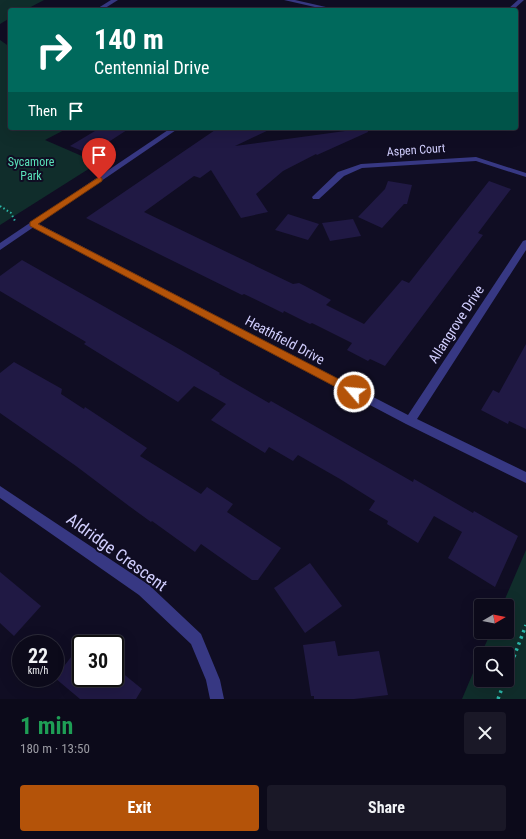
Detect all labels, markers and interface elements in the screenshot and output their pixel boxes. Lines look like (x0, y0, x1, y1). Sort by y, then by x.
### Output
text: 140 m (94, 23, 164, 56)
icon: right (28, 24, 80, 76)
text: Centennial Drive (94, 57, 210, 78)
icon: arrive (65, 100, 87, 122)
text: Then (28, 102, 57, 120)
pin (82, 138, 116, 179)
street label: Aspen Court (386, 141, 446, 159)
icon: arrive (88, 144, 110, 166)
park label: Sycamore Park (8, 155, 55, 183)
street label: Allangrove Drive (425, 282, 487, 366)
street label: Heathfield Drive (243, 312, 328, 368)
position arrow (333, 371, 375, 413)
street label: Aldridge Crescent (63, 509, 171, 595)
north arrow (474, 599, 514, 639)
map controls (474, 599, 514, 687)
speed limit sign: 30 (72, 635, 124, 687)
text: 22 (28, 644, 48, 668)
button: search (474, 647, 514, 687)
text: km/h (28, 665, 48, 676)
text: 1 min (20, 712, 73, 740)
button: close (464, 712, 506, 754)
text: 180 m · 13:50 (20, 741, 90, 756)
button: Exit (20, 785, 259, 831)
button: Share (267, 785, 506, 831)

